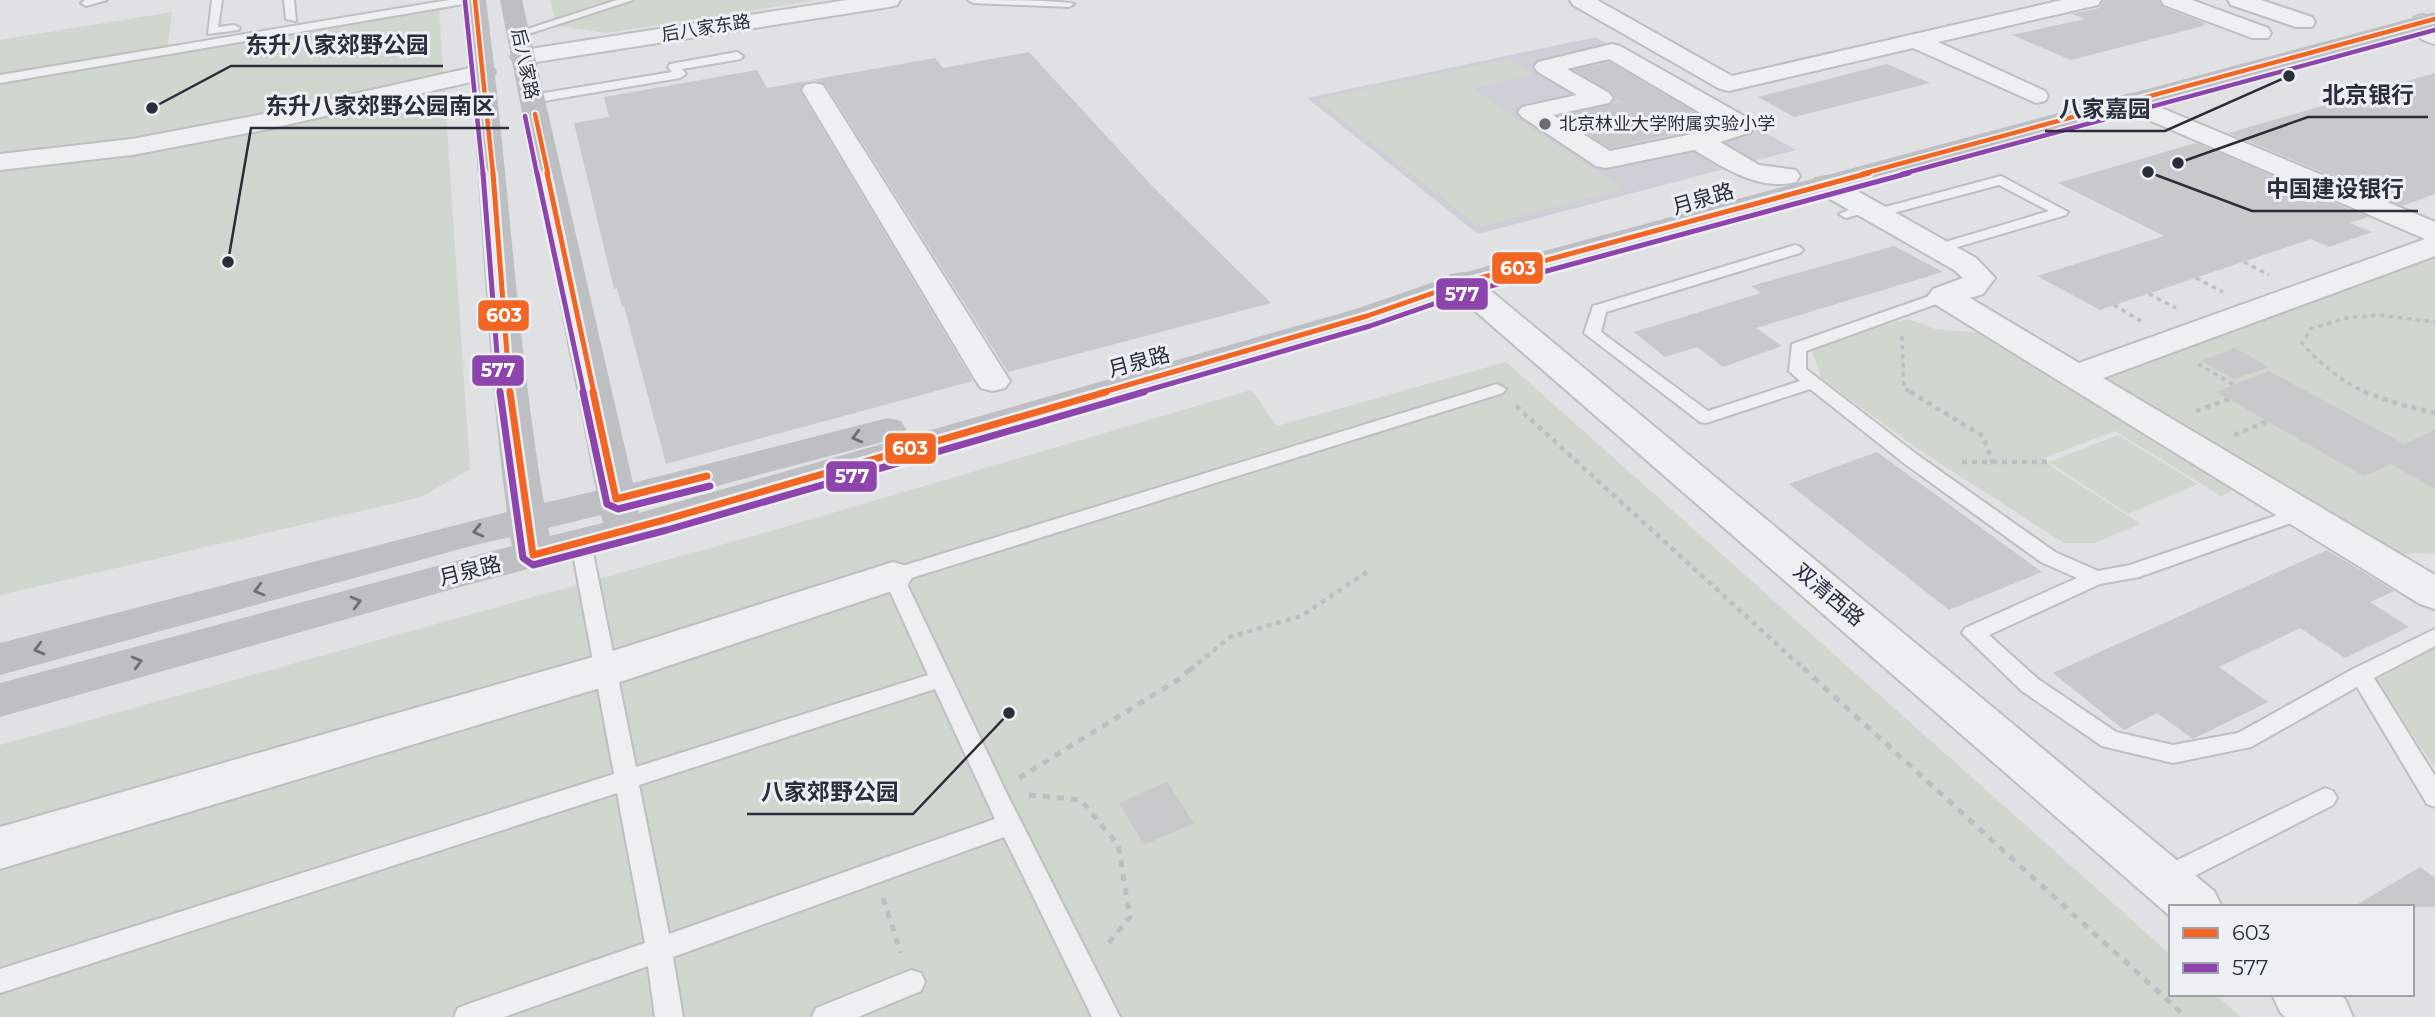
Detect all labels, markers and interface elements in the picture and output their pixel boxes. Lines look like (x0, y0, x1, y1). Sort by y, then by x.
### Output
street label: 后八家东路 (660, 10, 752, 46)
callout: 东升八家郊野公园 (231, 22, 443, 66)
street label: 后八家路 (507, 26, 543, 102)
text: 东升八家郊野公园 (245, 31, 429, 59)
callout: 北京银行 (2308, 73, 2428, 117)
text: 北京银行 (2322, 81, 2414, 109)
callout: 东升八家郊野公园南区 (251, 84, 509, 128)
callout: 八家嘉园 (2045, 87, 2165, 131)
text: 东升八家郊野公园南区 (265, 92, 495, 120)
text: 八家嘉园 (2059, 95, 2151, 123)
place label: 北京林业大学附属实验小学 (1559, 113, 1775, 135)
marker: 北京林业大学附属实验小学 (1537, 116, 1553, 132)
callout: 中国建设银行 (2252, 167, 2418, 211)
text: 中国建设银行 (2266, 175, 2404, 203)
street label: 月泉路 (1669, 178, 1737, 219)
line badge: 603 (1491, 251, 1544, 285)
text: 603 (1500, 257, 1536, 280)
line badge: 577 (1435, 277, 1489, 311)
text: 577 (1445, 283, 1480, 306)
line badge: 603 (477, 299, 530, 332)
text: 603 (486, 304, 522, 327)
street label: 月泉路 (1105, 341, 1173, 382)
line badge: 577 (471, 354, 525, 387)
text: 577 (481, 359, 516, 382)
one-way arrow (852, 428, 864, 443)
line badge: 603 (884, 432, 937, 465)
text: 603 (892, 437, 928, 460)
line badge: 577 (825, 460, 878, 493)
text: 577 (835, 465, 870, 488)
one-way arrow (473, 523, 485, 538)
street label: 月泉路 (436, 551, 503, 590)
street label: 双清西路 (1789, 558, 1870, 631)
one-way arrow (253, 582, 265, 596)
one-way arrow (350, 596, 362, 610)
one-way arrow (33, 641, 45, 655)
one-way arrow (130, 656, 142, 670)
callout: 八家郊野公园 (747, 770, 913, 814)
text: 八家郊野公园 (761, 778, 899, 806)
legend (2169, 905, 2414, 996)
text: 603 (2232, 920, 2270, 945)
text: 577 (2232, 955, 2268, 980)

